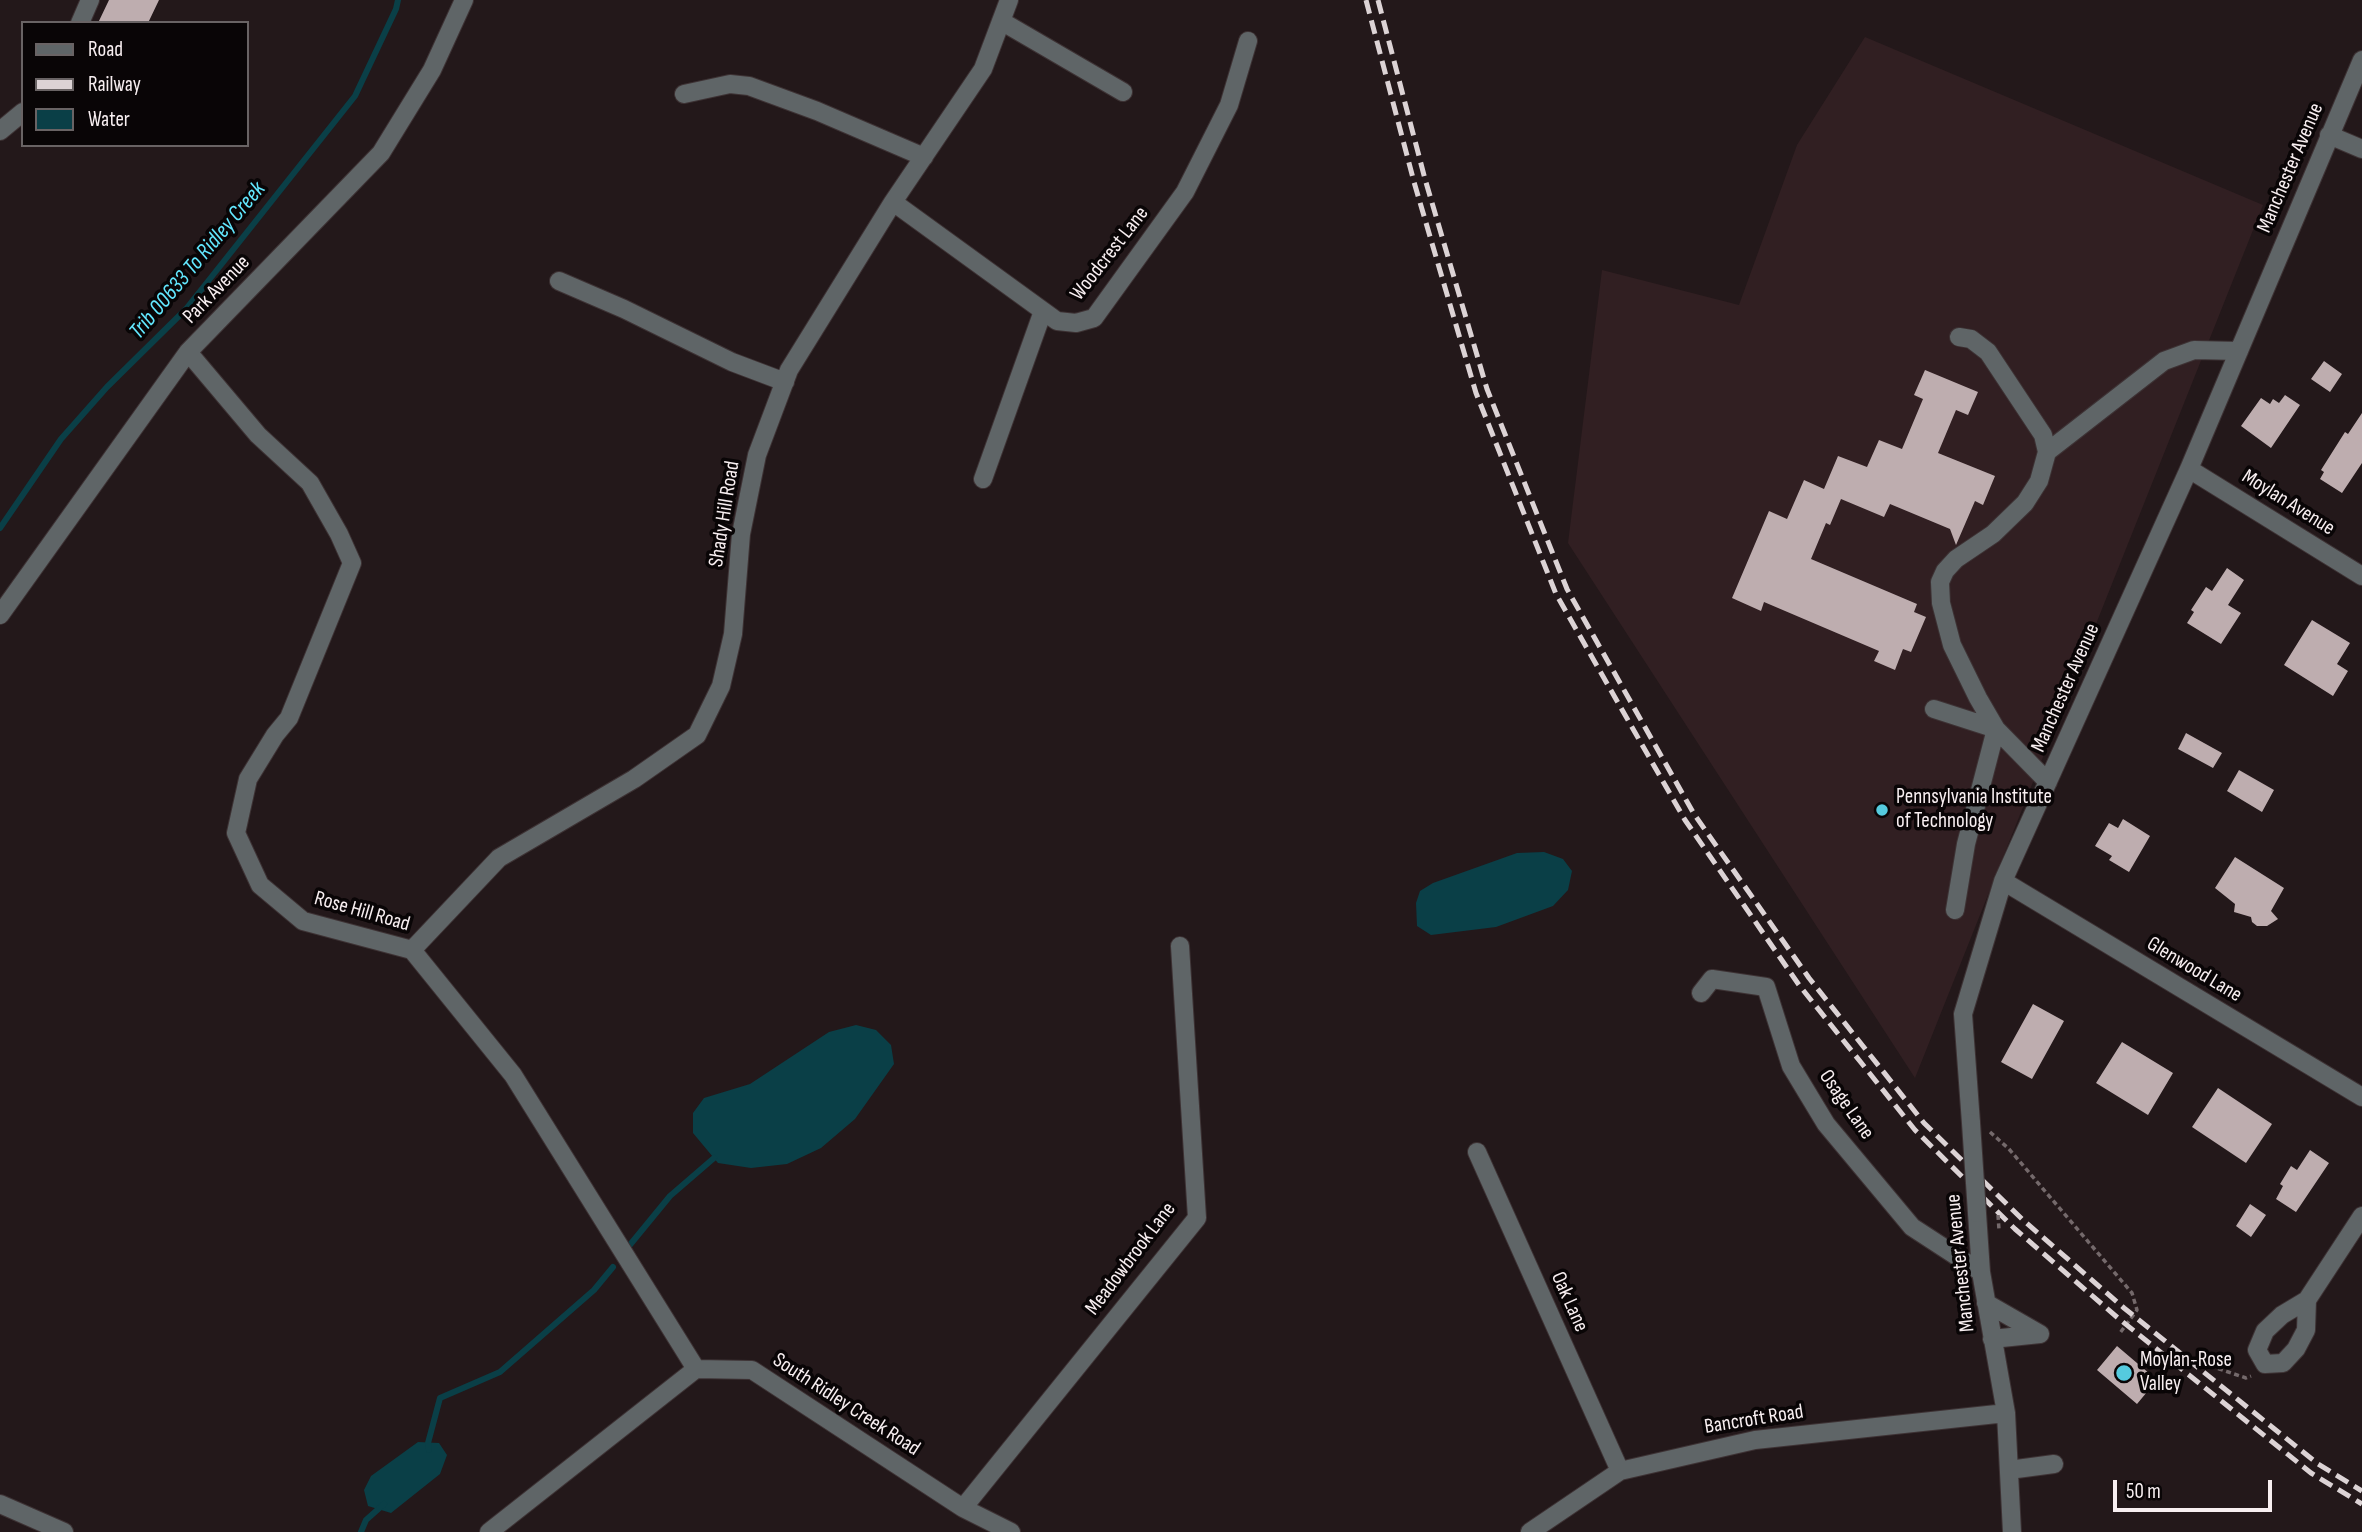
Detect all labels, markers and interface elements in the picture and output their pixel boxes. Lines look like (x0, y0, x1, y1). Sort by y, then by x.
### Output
legend (21, 21, 248, 147)
text: Road (88, 37, 123, 62)
text: Railway (88, 72, 141, 97)
street label: Manchester Avenue (2252, 99, 2330, 237)
text: Water (88, 107, 130, 132)
water label: Trib 00633 To Ridley Creek (124, 177, 272, 345)
street label: Woodcrest Lane (1065, 202, 1155, 306)
street label: Park Avenue (178, 251, 256, 329)
street label: Shady Hill Road (704, 459, 746, 569)
street label: Moylan Avenue (2237, 465, 2339, 541)
street label: Manchester Avenue (2026, 620, 2106, 756)
place label: Pennsylvania Institute of Technology (1896, 785, 2052, 835)
marker: Pennsylvania Institute of Technology (1874, 802, 1890, 818)
street label: Rose Hill Road (311, 886, 413, 938)
street label: Glenwood Lane (2142, 932, 2246, 1008)
street label: Osage Lane (1813, 1065, 1879, 1145)
street label: Manchester Avenue (1941, 1193, 1981, 1333)
street label: Meadowbrook Lane (1080, 1198, 1182, 1320)
street label: Oak Lane (1545, 1268, 1593, 1336)
street label: South Ridley Creek Road (768, 1348, 924, 1462)
place label: Moylan-Rose Valley (2140, 1348, 2232, 1398)
marker: Moylan-Rose Valley (2114, 1363, 2134, 1383)
street label: Bancroft Road (1703, 1400, 1805, 1440)
scale bar (2117, 1466, 2276, 1510)
text: 50 m (2126, 1479, 2161, 1504)

